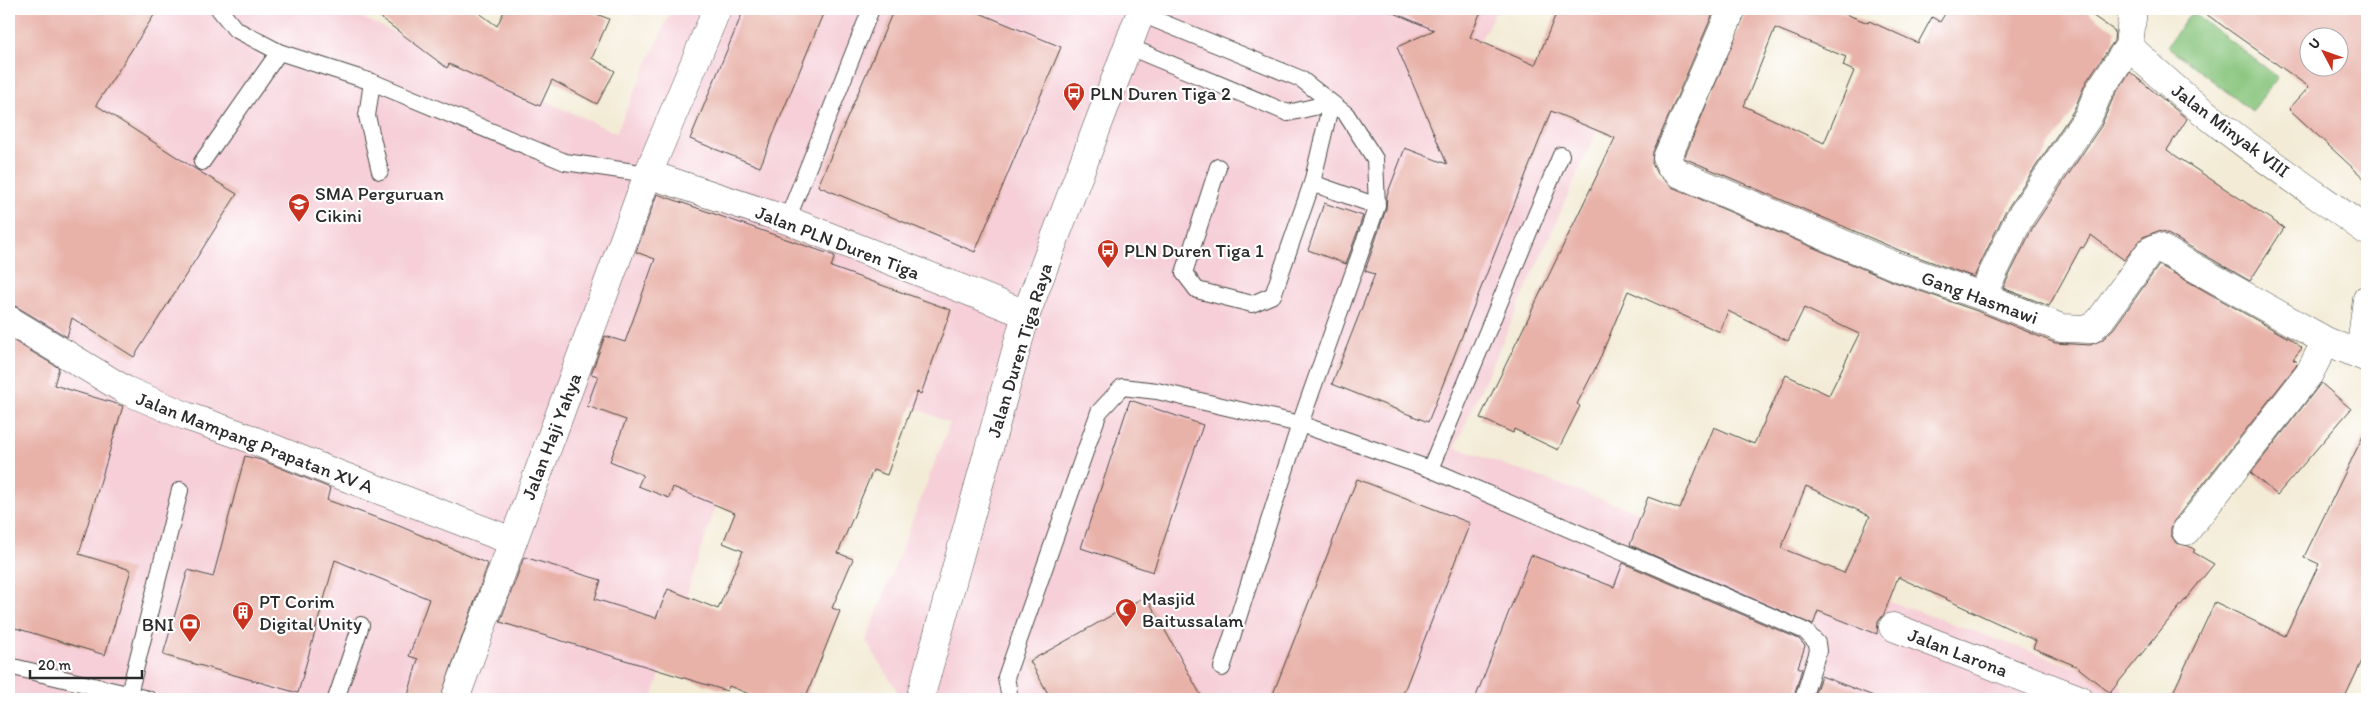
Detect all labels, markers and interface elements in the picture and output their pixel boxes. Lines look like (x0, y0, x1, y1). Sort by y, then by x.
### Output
north arrow (2298, 28, 2348, 78)
text: U (2305, 35, 2324, 53)
street label: Jalan Minyak VIII (2167, 79, 2294, 182)
bus stop icon: PLN Duren Tiga 2 (1062, 81, 1086, 112)
place label: PLN Duren Tiga 2 (1090, 82, 1231, 105)
place label: SMA Perguruan Cikini (315, 182, 444, 227)
school or university icon: SMA Perguruan Cikini (287, 192, 311, 223)
street label: Jalan PLN Duren Tiga (752, 201, 923, 284)
bus stop icon: PLN Duren Tiga 1 (1096, 238, 1120, 269)
place label: PLN Duren Tiga 1 (1124, 239, 1264, 262)
street label: Jalan Duren Tiga Raya (982, 260, 1057, 440)
street label: Gang Hasmawi (1918, 266, 2041, 329)
street label: Jalan Haji Yahya (517, 369, 586, 503)
street label: Jalan Mampang Prapatan XV A (133, 387, 377, 498)
place label: Masjid Baitussalam (1142, 587, 1244, 632)
place label: PT Corim Digital Unity (259, 590, 362, 635)
mosque icon: Masjid Baitussalam (1114, 597, 1138, 628)
building icon: PT Corim Digital Unity (231, 600, 255, 631)
bank icon: BNI (178, 612, 202, 643)
place label: BNI (142, 613, 174, 636)
street label: Jalan Larona (1905, 623, 2011, 682)
scale bar (30, 648, 142, 680)
text: 20 m (38, 656, 72, 674)

